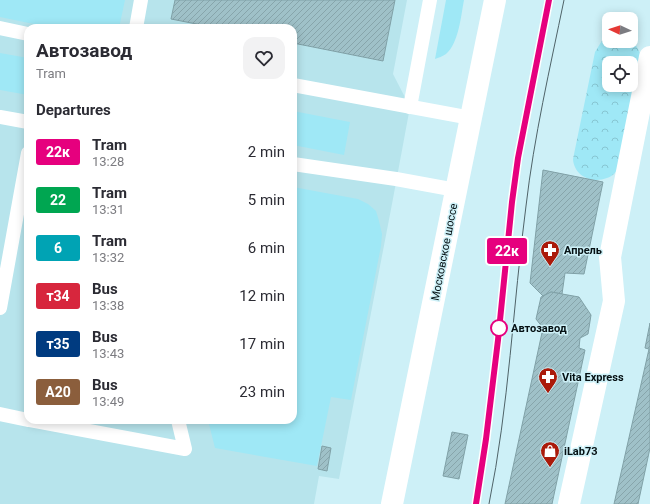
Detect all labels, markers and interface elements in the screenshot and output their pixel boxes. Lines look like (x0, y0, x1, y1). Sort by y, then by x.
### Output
north arrow (602, 12, 638, 48)
map controls (602, 12, 638, 92)
button: heart (243, 37, 285, 79)
text: Автозавод (36, 39, 132, 62)
button: locate (602, 56, 638, 92)
text: Tram (36, 66, 66, 81)
text: Departures (36, 101, 111, 119)
text: Tram (92, 136, 127, 154)
text: 2 min (248, 143, 285, 161)
text: 22к (46, 144, 70, 160)
text: 13:28 (92, 154, 124, 169)
text: Tram (92, 184, 127, 202)
text: 5 min (248, 191, 285, 209)
text: 22 (50, 192, 66, 208)
text: 13:31 (92, 202, 124, 217)
street label: Московское шоссе (429, 202, 460, 302)
text: Tram (92, 232, 127, 250)
line badge: 22к (484, 238, 530, 264)
text: 6 min (248, 239, 285, 257)
pharmacy icon: Апрель (539, 239, 561, 267)
text: 6 (54, 240, 62, 256)
text: 22к (495, 243, 519, 259)
place label: Апрель (564, 244, 602, 257)
text: 13:32 (92, 250, 124, 265)
text: Bus (92, 280, 118, 298)
text: 12 min (239, 287, 285, 305)
text: т34 (46, 288, 70, 304)
text: 13:38 (92, 298, 124, 313)
marker: Автозавод (490, 319, 508, 337)
place label: Автозавод (511, 322, 567, 335)
text: Bus (92, 328, 118, 346)
text: 17 min (239, 335, 285, 353)
text: т35 (46, 336, 70, 352)
text: 13:43 (92, 346, 124, 361)
pharmacy icon: Vita Express (537, 366, 559, 394)
place label: Vita Express (562, 371, 624, 384)
text: Bus (92, 376, 118, 394)
text: 23 min (239, 383, 285, 401)
text: А20 (45, 384, 71, 400)
text: 13:49 (92, 394, 124, 409)
shop icon: iLab73 (539, 440, 561, 468)
place label: iLab73 (564, 445, 598, 458)

